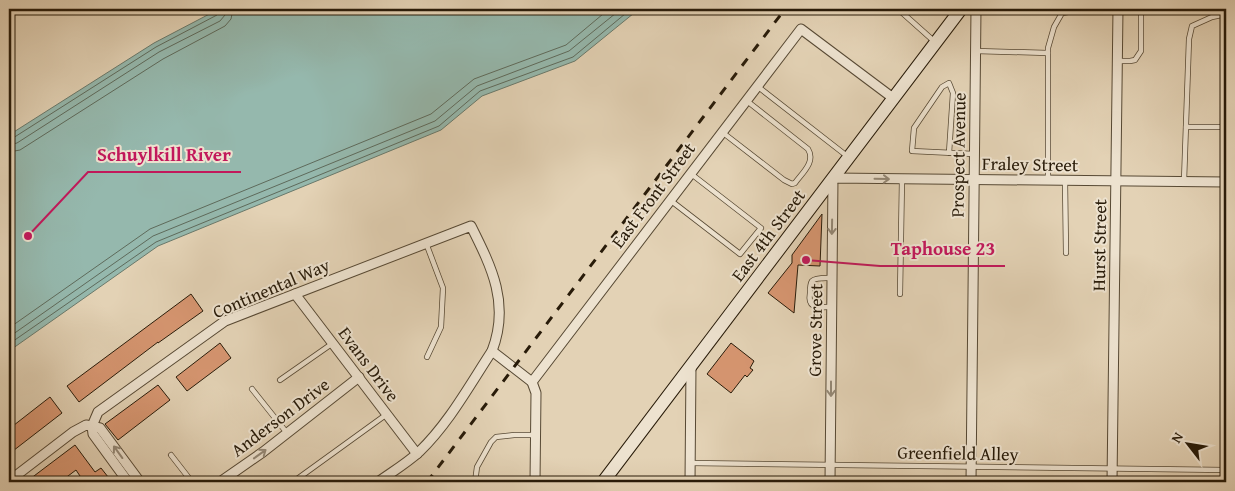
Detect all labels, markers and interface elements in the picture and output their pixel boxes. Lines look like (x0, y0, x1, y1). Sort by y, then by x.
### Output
street label: Prospect Avenue (943, 92, 973, 218)
street label: East Front Street (604, 136, 702, 254)
callout: Schuylkill River (88, 138, 241, 172)
text: Schuylkill River (97, 140, 231, 168)
street label: Fraley Street (982, 150, 1079, 178)
one-way arrow (873, 174, 889, 183)
street label: East 4th Street (724, 183, 812, 287)
street label: Hurst Street (1085, 198, 1113, 291)
one-way arrow (828, 219, 837, 235)
callout: Taphouse 23 (880, 232, 1005, 266)
text: Taphouse 23 (891, 234, 995, 262)
street label: Continental Way (208, 251, 334, 325)
street label: Grove Street (801, 283, 829, 377)
street label: Evans Drive (332, 321, 406, 407)
street label: Anderson Drive (225, 371, 335, 463)
one-way arrow (826, 381, 836, 397)
north arrow (1162, 418, 1212, 468)
text: N (1166, 428, 1188, 446)
street label: Greenfield Alley (897, 438, 1019, 468)
one-way arrow (113, 445, 123, 459)
one-way arrow (253, 449, 267, 459)

